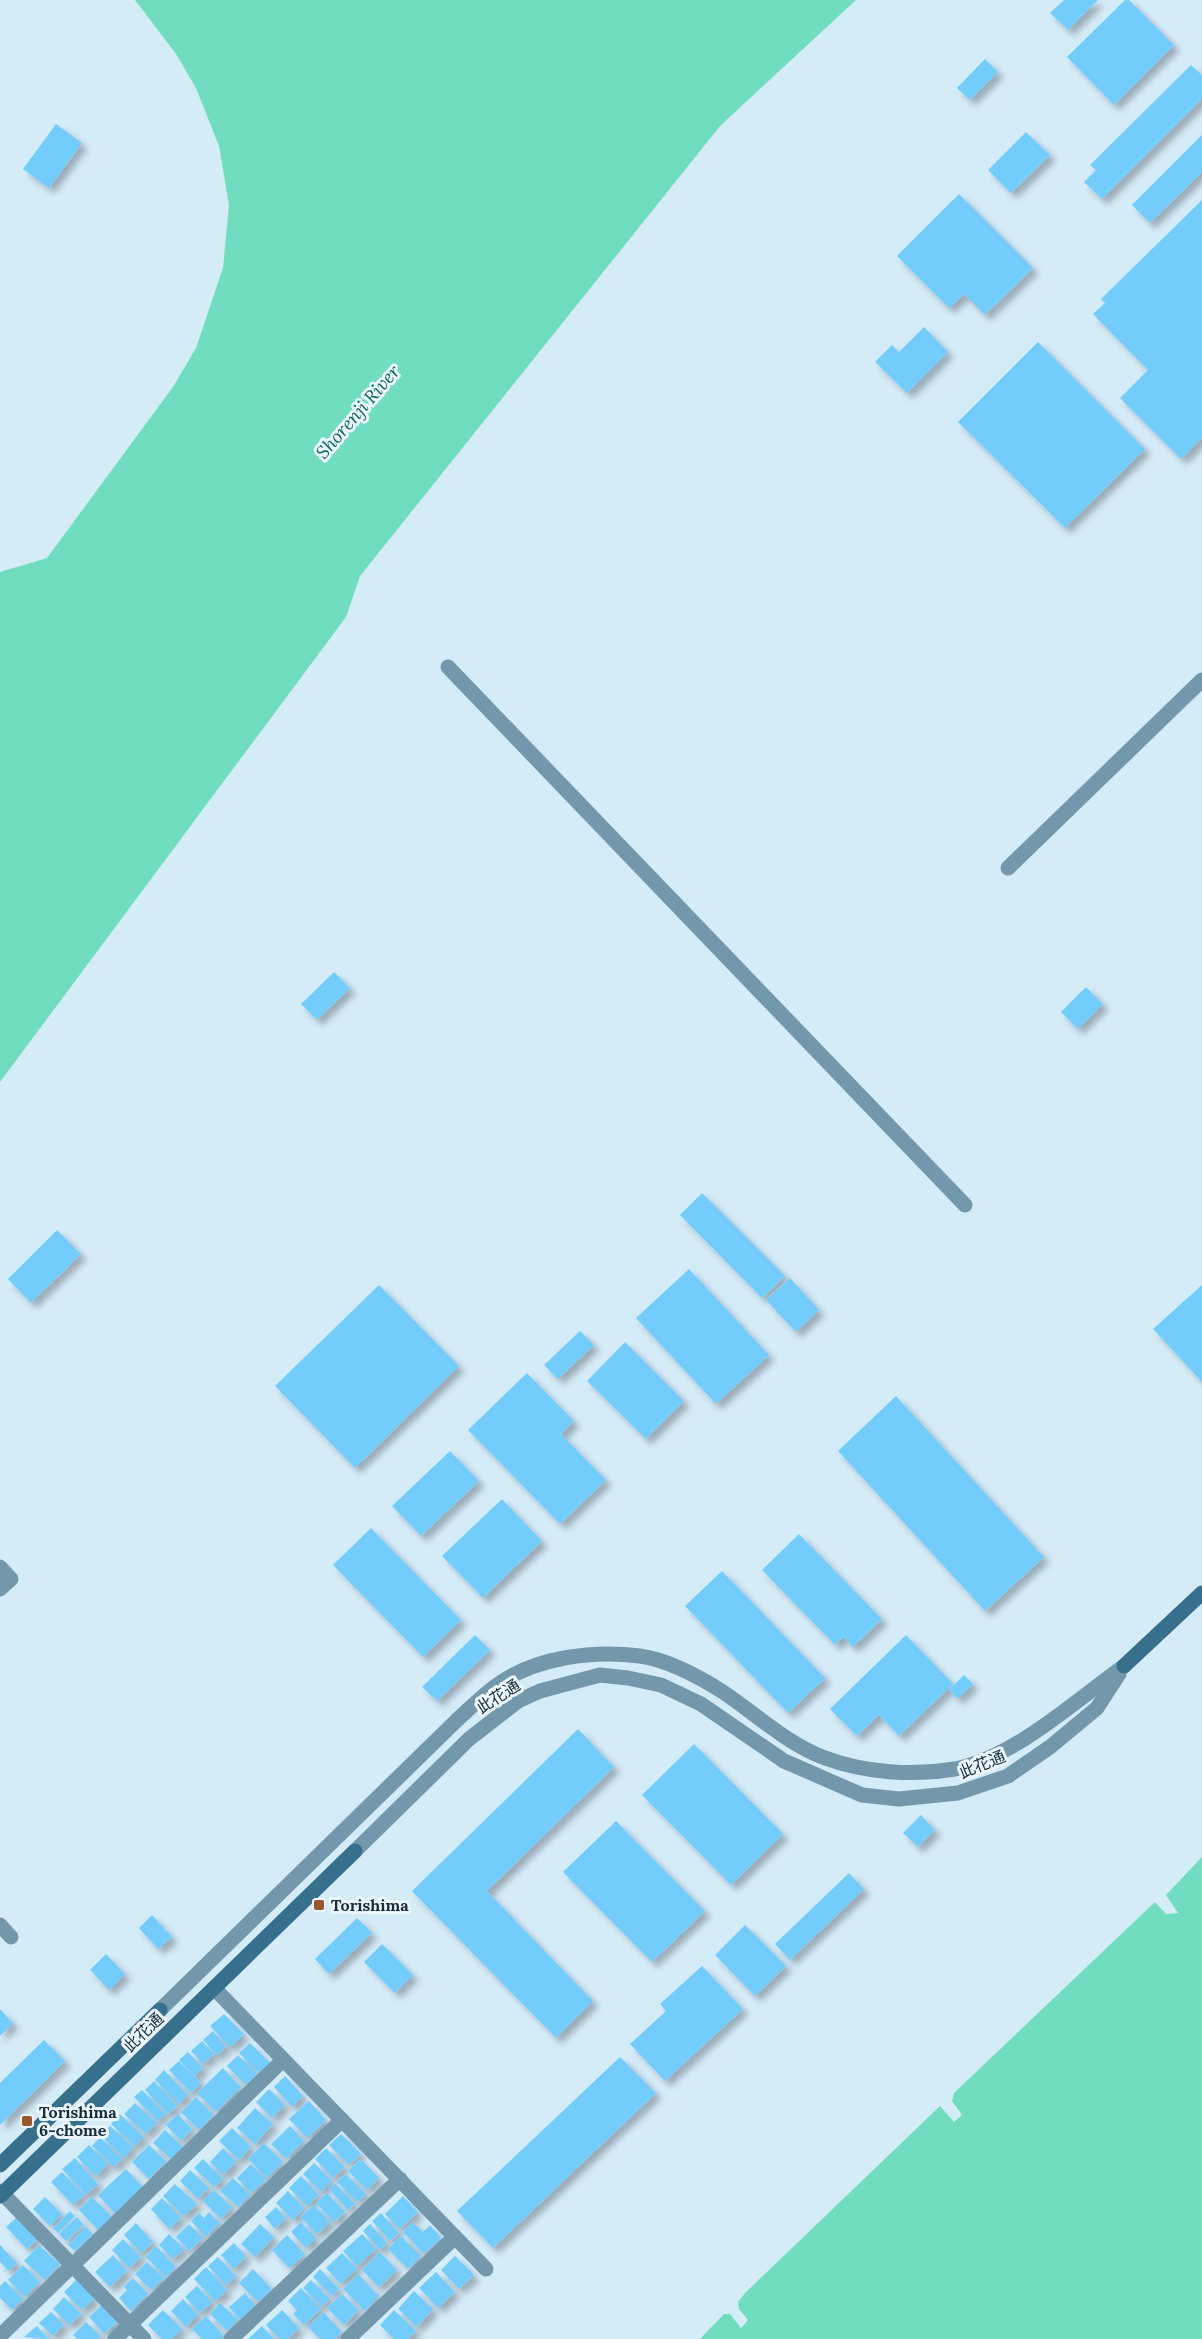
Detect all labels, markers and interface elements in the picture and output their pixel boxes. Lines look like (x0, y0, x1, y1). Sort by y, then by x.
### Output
water label: Shorenji River (311, 360, 405, 463)
street label: 此花通 (472, 1675, 524, 1717)
street label: 此花通 (956, 1746, 1008, 1782)
place label: Torishima (331, 1895, 409, 1915)
marker: Torishima (312, 1898, 326, 1912)
street label: 此花通 (119, 2008, 167, 2056)
place label: Torishima 6-chome (39, 2102, 117, 2140)
marker: Torishima 6-chome (20, 2114, 34, 2128)

